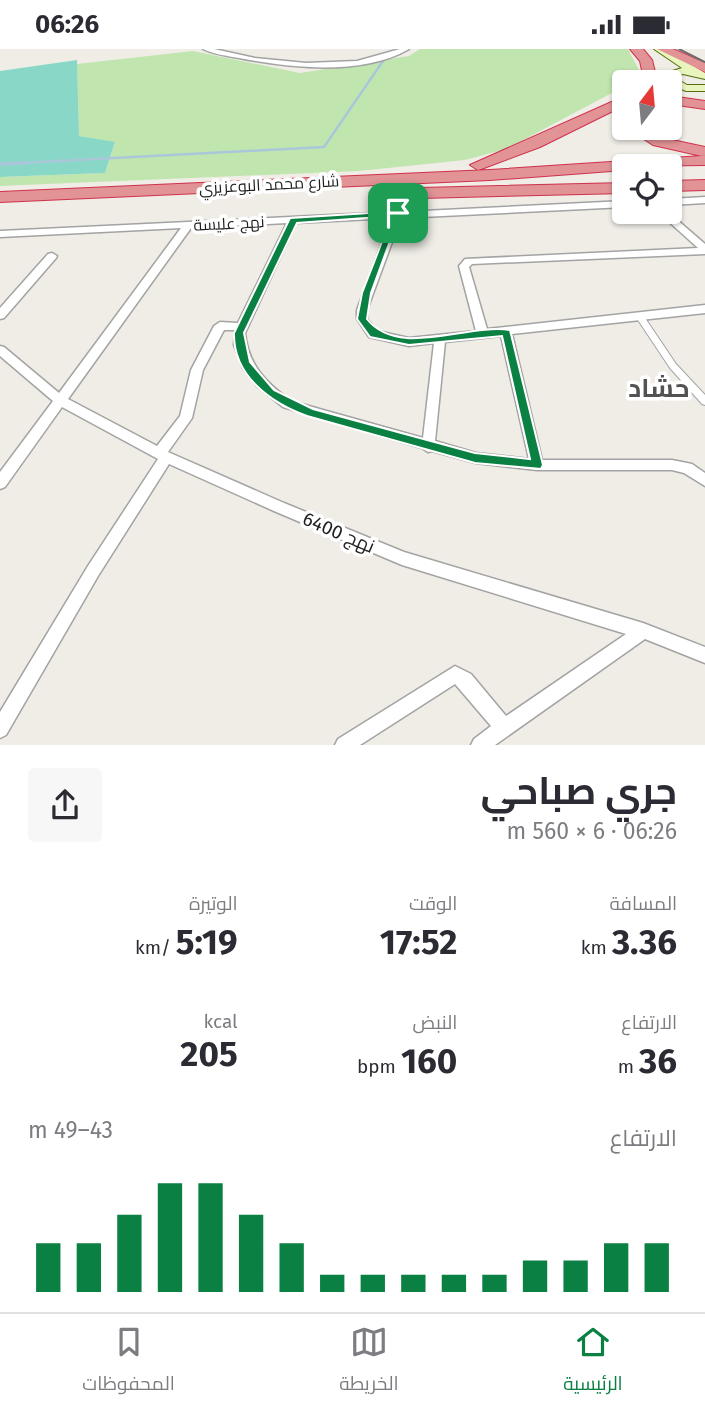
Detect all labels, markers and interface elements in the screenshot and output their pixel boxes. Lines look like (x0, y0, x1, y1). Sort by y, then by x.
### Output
text: 06:26 (35, 9, 99, 40)
north arrow (612, 70, 682, 140)
map controls (612, 70, 682, 224)
button: locate (612, 154, 682, 224)
street label: شارع محمد البوعزيزي (198, 171, 340, 202)
pin (368, 183, 428, 243)
icon: arrive (379, 194, 417, 232)
street label: نهج عليسة (193, 212, 265, 237)
district label: حشاد (628, 373, 690, 404)
street label: نهج 6400 (299, 507, 378, 560)
button: share (28, 768, 102, 842)
text: جري صباحي (481, 768, 677, 814)
text: 06:26 · 6 × 560 m (507, 817, 677, 845)
text: الوتيرة (189, 892, 238, 915)
text: الوقت (409, 892, 457, 915)
text: المسافة (609, 892, 677, 915)
text: 5:19 (176, 921, 238, 963)
text: 17:52 (380, 921, 457, 963)
text: 3.36 (612, 921, 677, 963)
text: /km (135, 936, 176, 959)
text: km (581, 936, 612, 959)
text: kcal (204, 1010, 238, 1033)
text: النبض (413, 1011, 457, 1034)
text: الارتفاع (621, 1011, 677, 1034)
text: 205 (180, 1033, 238, 1075)
text: 160 (401, 1040, 457, 1082)
text: 36 (639, 1040, 677, 1082)
text: bpm (357, 1055, 401, 1078)
text: m (618, 1055, 639, 1078)
text: 43–49 m (28, 1116, 113, 1144)
text: الارتفاع (610, 1124, 677, 1152)
tab: المحفوظات (82, 1323, 175, 1401)
tab: الخريطة (339, 1323, 399, 1401)
tab: الرئيسية (563, 1323, 623, 1401)

